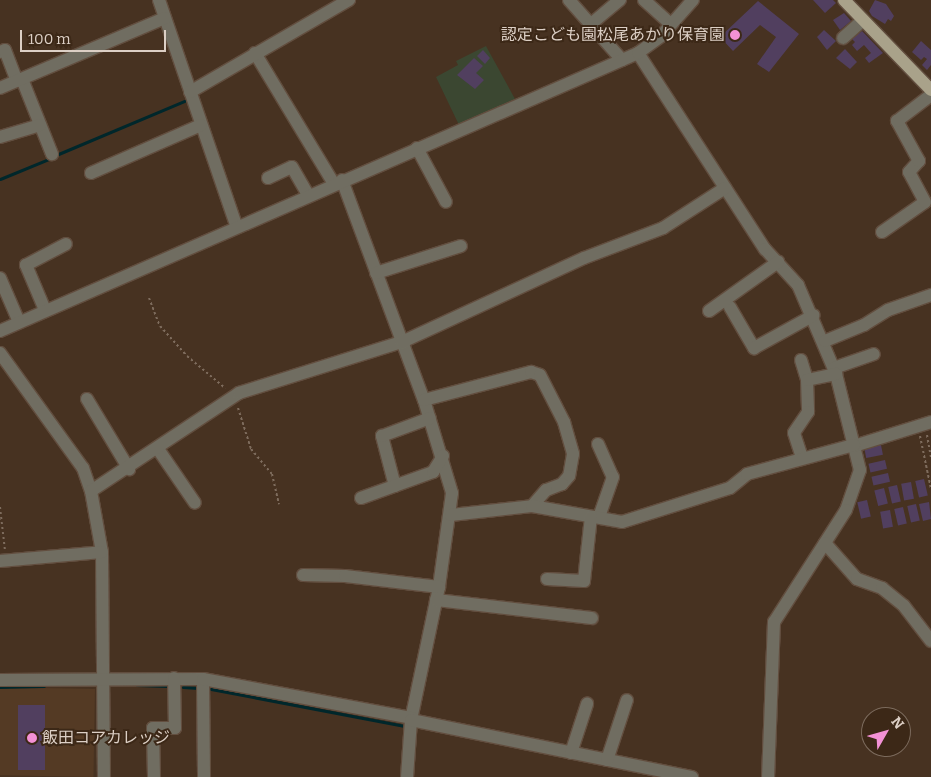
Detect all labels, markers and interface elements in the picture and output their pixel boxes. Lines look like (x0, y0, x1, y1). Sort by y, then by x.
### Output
scale bar (22, 20, 169, 52)
place label: 認定こども園松尾あかり保育園 (501, 25, 725, 45)
marker: 認定こども園松尾あかり保育園 (729, 29, 741, 41)
text: 100 m (28, 30, 71, 48)
north arrow (861, 707, 911, 757)
text: N (887, 714, 907, 733)
place label: 飯田コアカレッジ (42, 728, 170, 748)
marker: 飯田コアカレッジ (26, 732, 38, 744)

